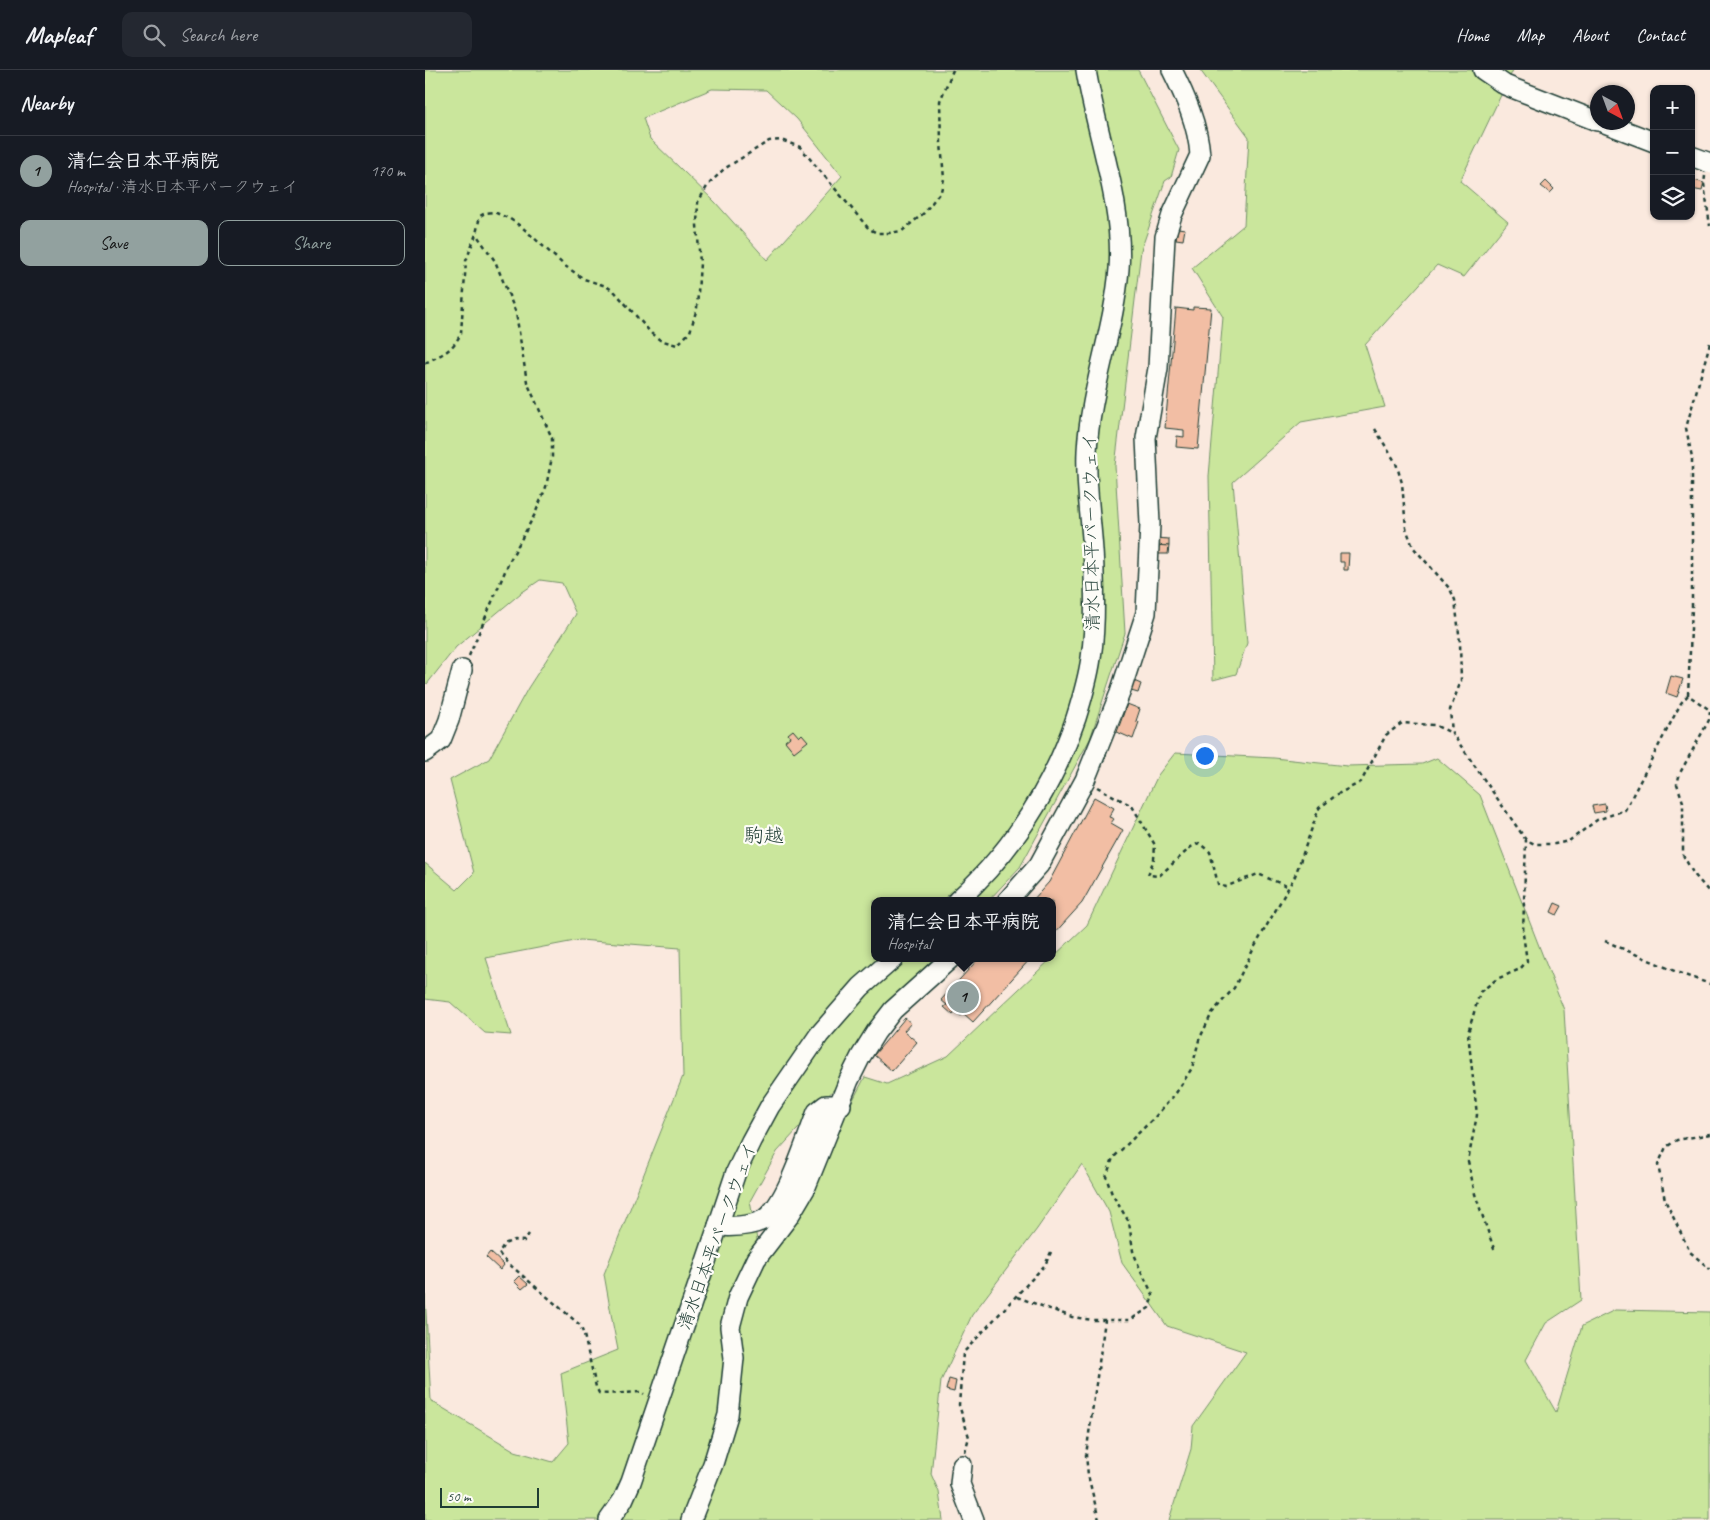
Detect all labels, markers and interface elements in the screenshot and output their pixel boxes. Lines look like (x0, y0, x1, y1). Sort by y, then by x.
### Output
search box (122, 12, 472, 57)
text: Mapleaf (25, 20, 92, 50)
icon: search (140, 21, 168, 49)
text: Search here (180, 23, 257, 47)
text: Home (1456, 24, 1489, 46)
text: Map (1517, 24, 1544, 46)
text: About (1572, 24, 1608, 46)
text: Contact (1636, 24, 1685, 46)
north arrow (1590, 85, 1635, 130)
map controls (1650, 85, 1695, 220)
button: + (1650, 85, 1695, 130)
text: Nearby (20, 90, 73, 116)
button: − (1650, 130, 1695, 175)
text: 清仁会日本平病院 (67, 149, 219, 173)
text: 1 (32, 161, 40, 181)
text: 170 m (371, 161, 405, 181)
button: layers (1650, 175, 1695, 220)
text: Hospital · 清水日本平パークウェイ (67, 177, 297, 197)
button: Save (20, 220, 208, 266)
button: Share (218, 220, 405, 266)
street label: 清水日本平パークウェイ (1078, 433, 1104, 631)
your location (1192, 743, 1218, 769)
district label: 駒越 (744, 823, 784, 848)
popup (871, 897, 1056, 962)
text: 清仁会日本平病院 (887, 910, 1040, 934)
text: Hospital (887, 934, 931, 954)
pin: 1 (947, 978, 979, 1016)
street label: 清水日本平パークウェイ (673, 1139, 761, 1333)
scale bar (440, 1485, 539, 1508)
text: 50 m (447, 1488, 471, 1505)

